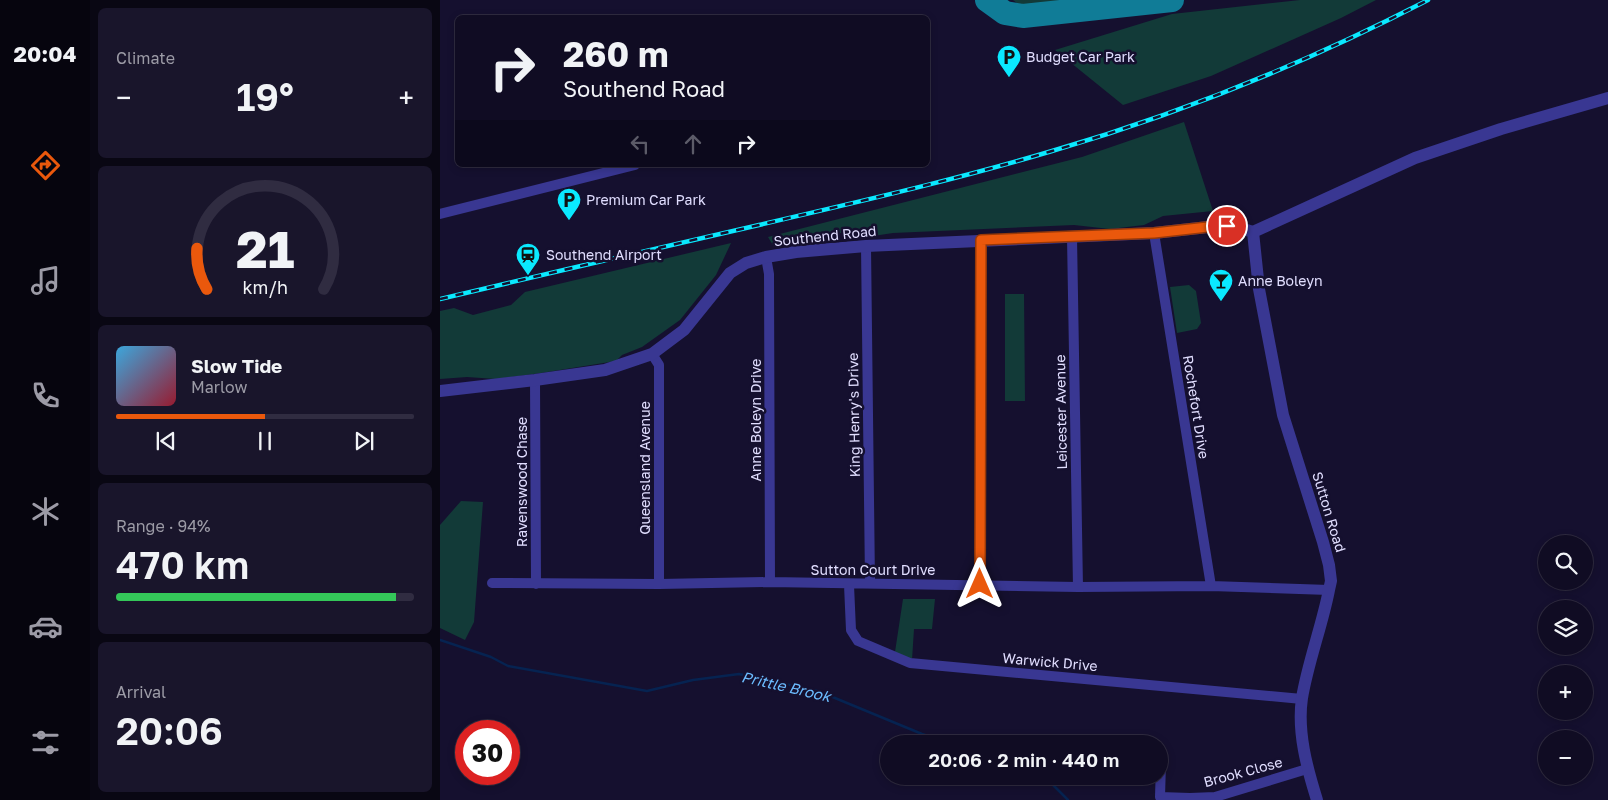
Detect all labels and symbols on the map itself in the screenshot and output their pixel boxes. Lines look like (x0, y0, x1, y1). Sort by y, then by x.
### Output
parking icon: Budget Car Park (996, 44, 1022, 78)
place label: Budget Car Park (1026, 48, 1135, 65)
parking icon: Premium Car Park (556, 187, 582, 221)
place label: Premium Car Park (586, 191, 706, 208)
pin (1206, 205, 1248, 247)
street label: Southend Road (773, 222, 877, 249)
station icon: Southend Airport (515, 242, 541, 276)
place label: Southend Airport (546, 246, 662, 263)
bar icon: Anne Boleyn (1208, 268, 1234, 302)
place label: Anne Boleyn (1238, 272, 1323, 289)
street label: King Henry's Drive (844, 353, 863, 477)
street label: Leicester Avenue (1051, 354, 1070, 470)
street label: Rochefort Drive (1180, 354, 1213, 460)
street label: Anne Boleyn Drive (747, 359, 764, 481)
street label: Queensland Avenue (636, 401, 653, 535)
street label: Ravenswood Chase (513, 417, 530, 547)
street label: Sutton Road (1309, 470, 1350, 554)
position arrow (953, 557, 1005, 609)
street label: Sutton Court Drive (811, 561, 935, 578)
street label: Warwick Drive (1002, 649, 1098, 674)
water label: Prittle Brook (740, 667, 834, 705)
speed limit sign: 30 (455, 720, 520, 785)
street label: Brook Close (1202, 753, 1284, 790)

